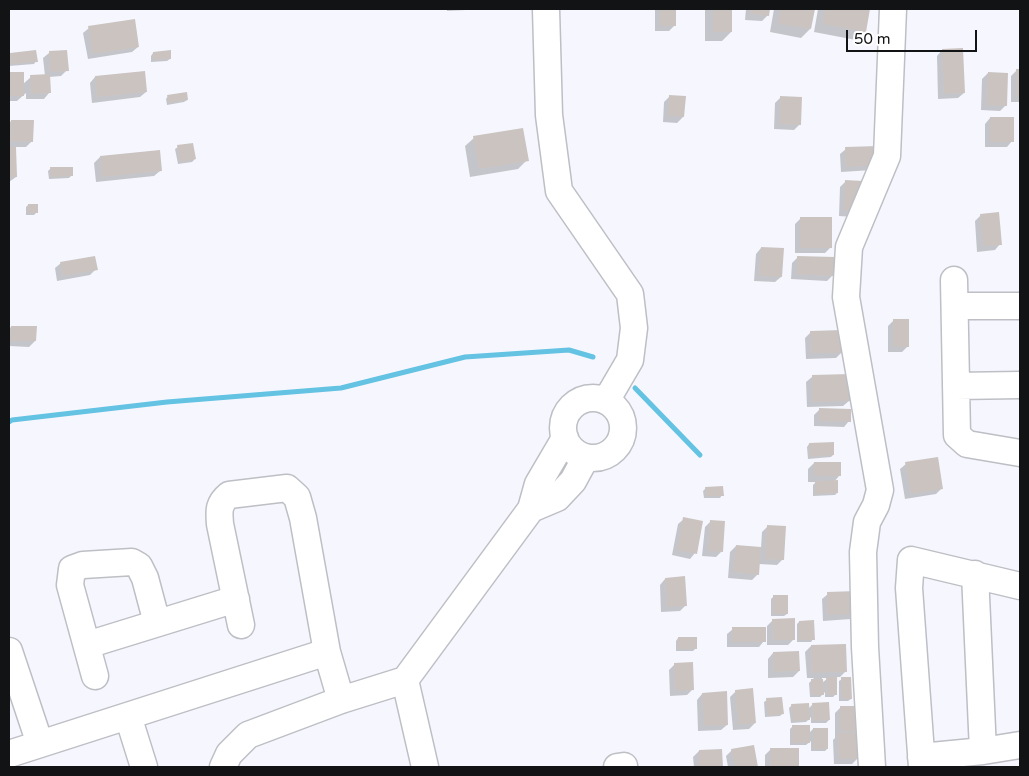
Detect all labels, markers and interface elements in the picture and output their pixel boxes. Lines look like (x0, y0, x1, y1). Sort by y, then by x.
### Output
scale bar (849, 20, 980, 52)
text: 50 m (854, 30, 891, 48)

